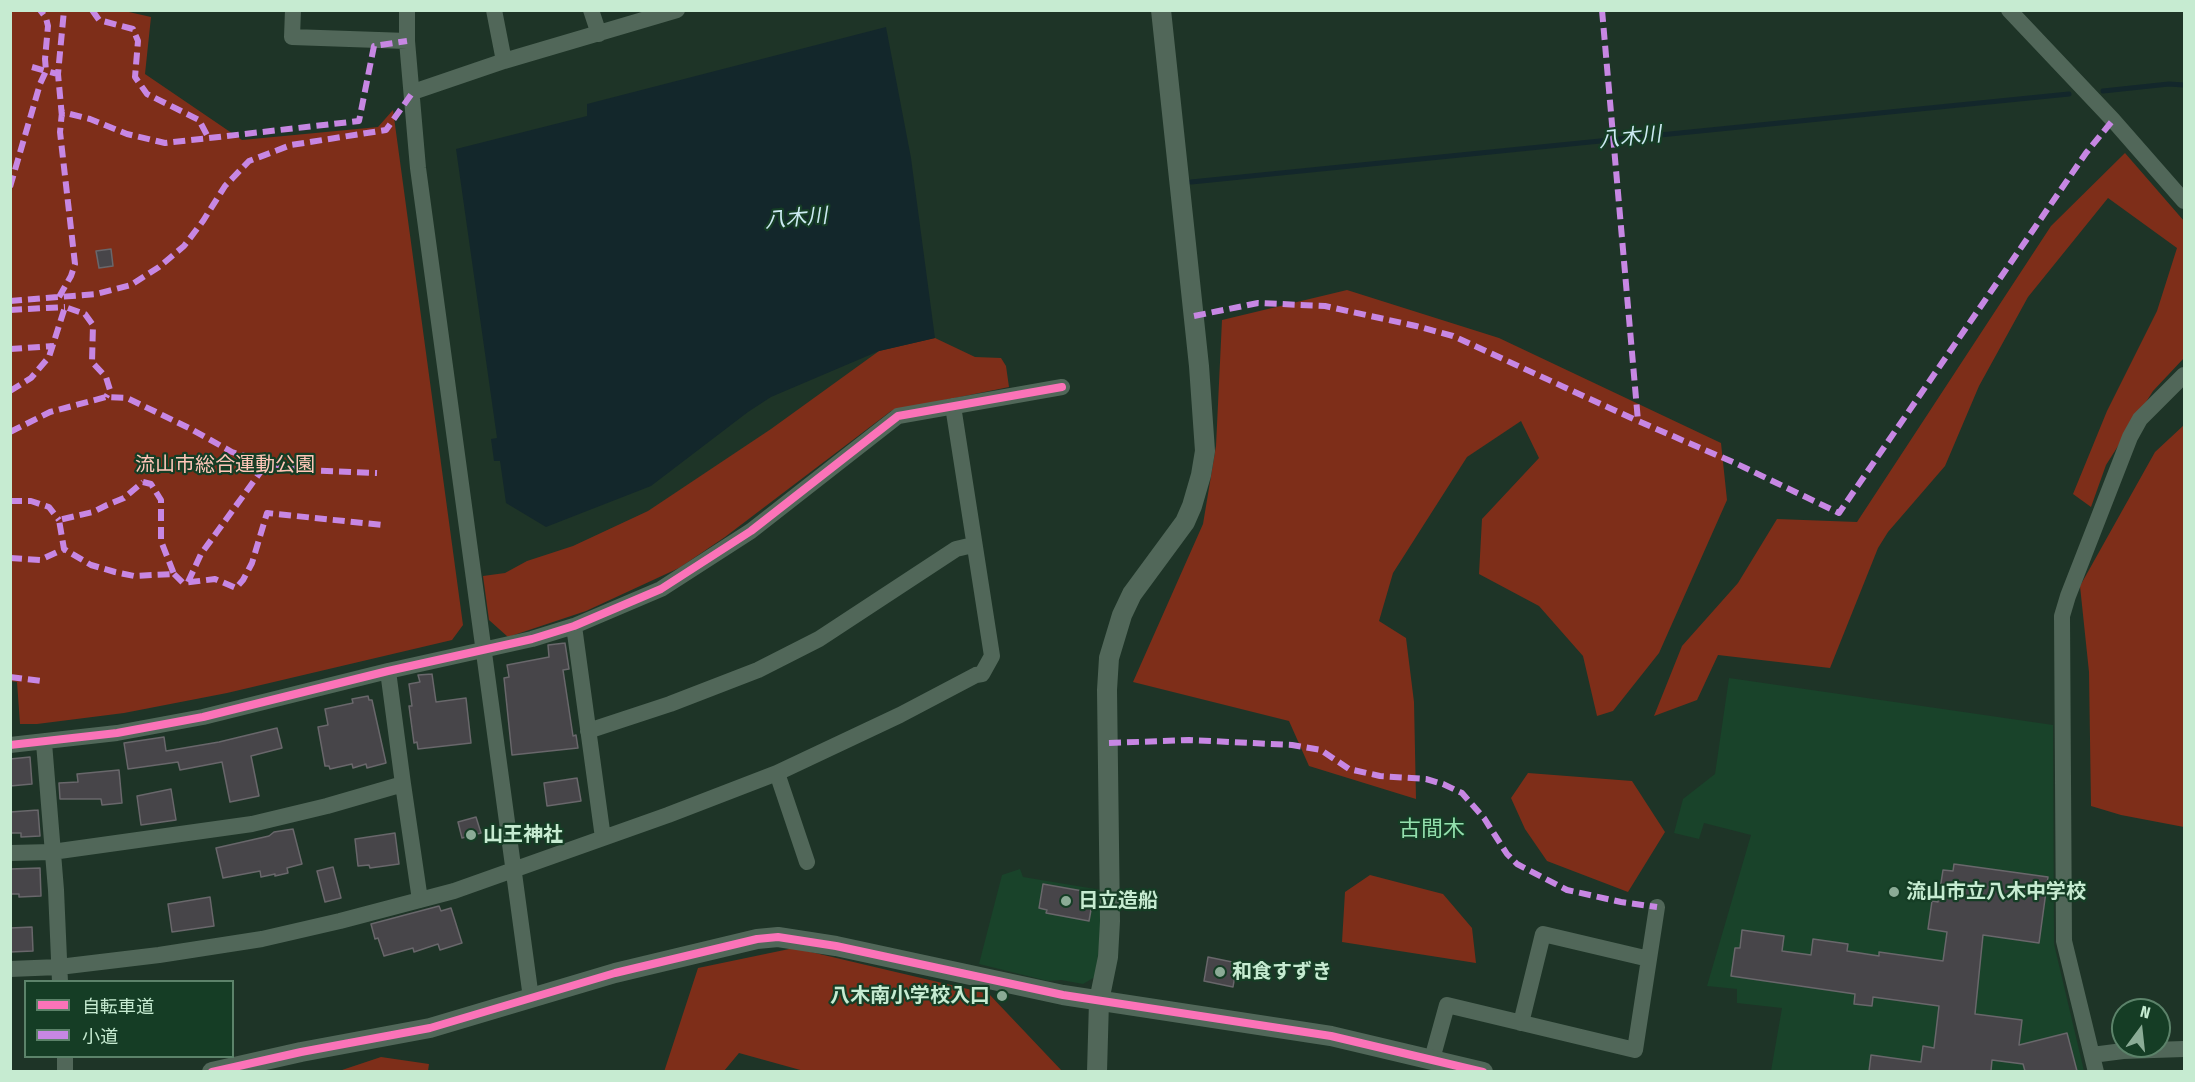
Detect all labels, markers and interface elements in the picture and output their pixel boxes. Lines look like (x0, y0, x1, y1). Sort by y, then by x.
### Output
water label: 八木川 (1597, 122, 1663, 154)
water label: 八木川 (764, 204, 828, 234)
park label: 流山市総合運動公園 (135, 453, 315, 477)
district label: 古間木 (1399, 817, 1465, 843)
place label: 山王神社 (483, 823, 563, 847)
marker: 山王神社 (464, 828, 478, 842)
place label: 流山市立八木中学校 (1906, 880, 2086, 904)
marker: 流山市立八木中学校 (1887, 885, 1901, 899)
place label: 日立造船 (1078, 889, 1158, 913)
marker: 日立造船 (1059, 894, 1073, 908)
place label: 和食すずき (1232, 960, 1332, 984)
marker: 和食すずき (1213, 965, 1227, 979)
legend (24, 980, 234, 1058)
place label: 八木南小学校入口 (830, 984, 990, 1008)
marker: 八木南小学校入口 (995, 989, 1009, 1003)
text: 自転車道 (82, 996, 154, 1018)
north arrow (2111, 998, 2171, 1058)
text: N (2138, 1002, 2152, 1022)
text: 小道 (82, 1026, 118, 1048)

